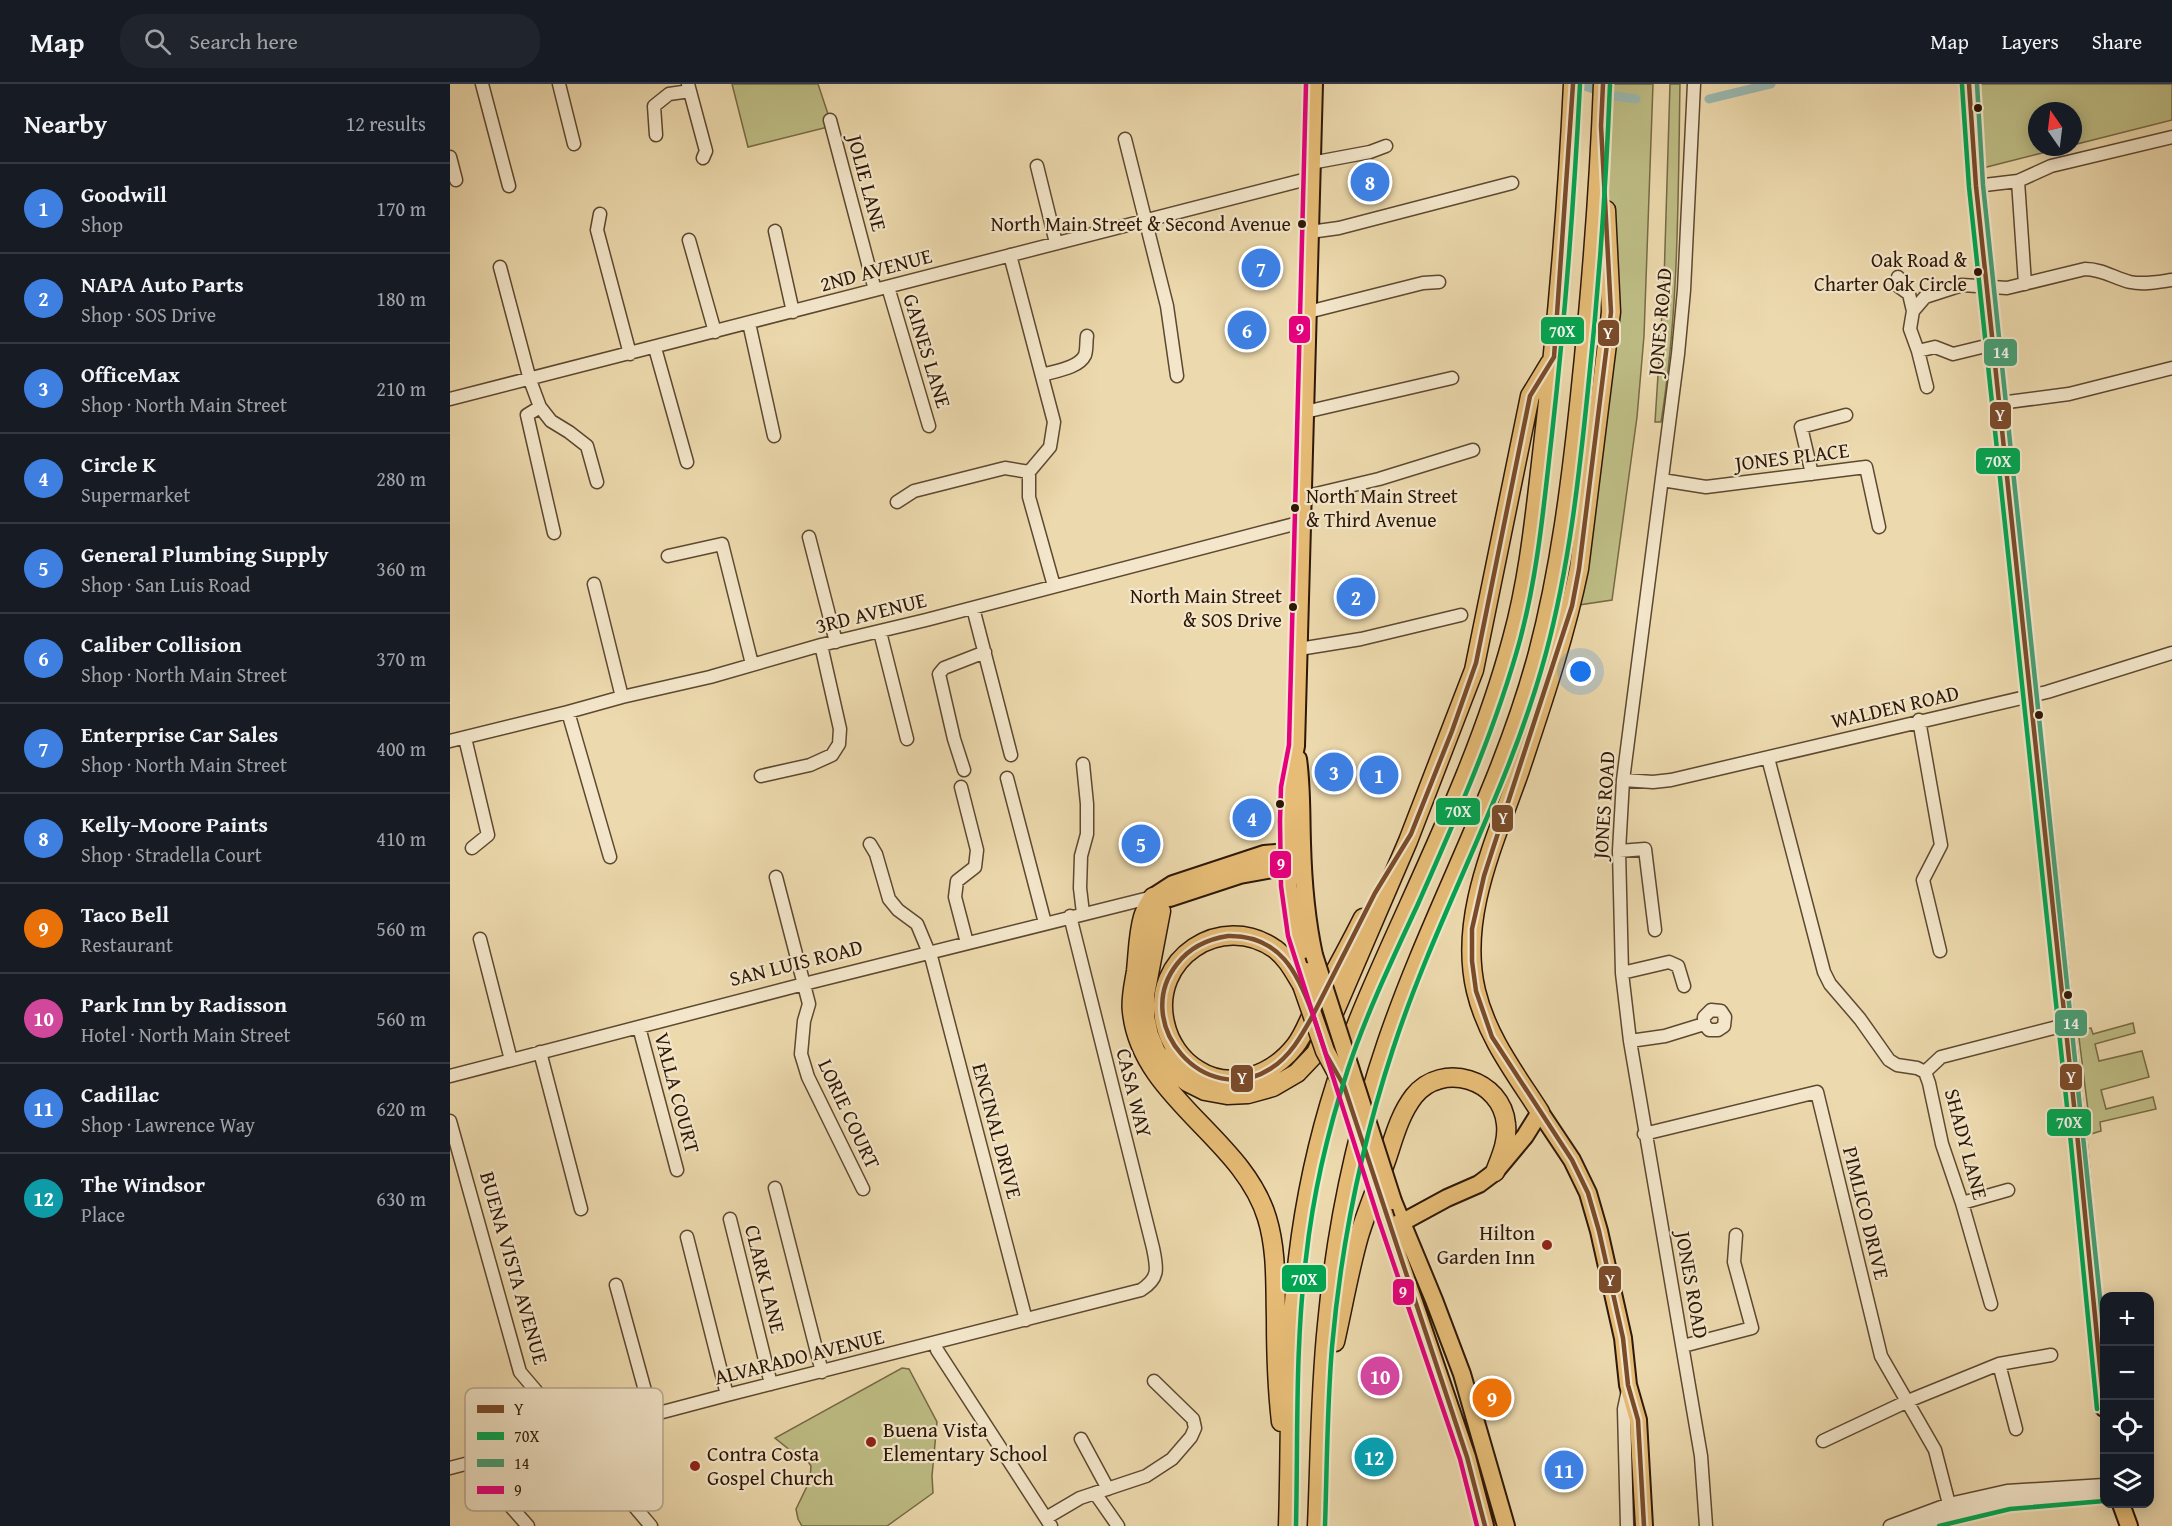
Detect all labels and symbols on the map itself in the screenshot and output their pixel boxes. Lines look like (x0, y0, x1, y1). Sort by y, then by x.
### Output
unlabelled marker (1972, 102, 1984, 114)
north arrow (2028, 102, 2082, 156)
street label: JOLIE LANE (839, 128, 895, 235)
pin: 8 (1350, 160, 1390, 204)
place label: North Main Street & Second Avenue (991, 209, 1291, 238)
marker: North Main Street & Second Avenue (1296, 218, 1308, 230)
street label: 2ND AVENUE (816, 240, 936, 299)
place label: Oak Road & Charter Oak Circle (1814, 245, 1967, 298)
pin: 7 (1242, 246, 1280, 291)
marker: Oak Road & Charter Oak Circle (1972, 266, 1984, 278)
street label: JONES ROAD (1639, 267, 1680, 380)
street label: GAINES LANE (895, 290, 960, 412)
pin: 6 (1228, 308, 1266, 352)
line badge: 9 (1288, 315, 1311, 344)
line badge: 70X (1540, 316, 1585, 345)
text: 9 (1296, 317, 1304, 341)
text: 70X (1549, 319, 1575, 343)
line badge: Y (1597, 319, 1620, 347)
text: Y (1603, 321, 1613, 345)
line badge: 14 (1983, 338, 2018, 367)
text: 14 (1993, 340, 2009, 364)
line badge: Y (1989, 401, 2012, 430)
text: Y (1995, 403, 2005, 427)
street label: JONES PLACE (1730, 434, 1851, 479)
line badge: 70X (1975, 447, 2021, 475)
text: 70X (1985, 449, 2011, 473)
place label: North Main Street & Third Avenue (1306, 481, 1458, 534)
marker: North Main Street & Third Avenue (1289, 502, 1301, 514)
pin: 2 (1336, 574, 1376, 620)
place label: North Main Street & SOS Drive (1130, 581, 1282, 634)
street label: 3RD AVENUE (812, 584, 930, 641)
marker: North Main Street & SOS Drive (1287, 601, 1299, 613)
your location (1566, 657, 1595, 686)
street label: WALDEN ROAD (1828, 677, 1962, 736)
unlabelled marker (2033, 709, 2045, 721)
pin: 3 (1314, 750, 1354, 794)
street label: JONES ROAD (1584, 750, 1623, 863)
pin: 1 (1360, 752, 1398, 798)
pin: 4 (1232, 796, 1272, 840)
line badge: 70X (1435, 797, 1481, 826)
unlabelled marker (1274, 798, 1286, 810)
text: 70X (1445, 799, 1471, 823)
line badge: Y (1491, 804, 1514, 833)
text: Y (1498, 806, 1508, 830)
pin: 5 (1122, 822, 1160, 867)
line badge: 9 (1269, 850, 1292, 879)
text: 9 (1277, 852, 1285, 876)
street label: SAN LUIS ROAD (726, 931, 866, 994)
unlabelled marker (2062, 989, 2074, 1001)
line badge: 14 (2054, 1009, 2088, 1037)
text: 14 (2063, 1011, 2079, 1035)
street label: VALLA COURT (647, 1029, 709, 1157)
street label: CASA WAY (1108, 1045, 1161, 1141)
street label: LORIE COURT (810, 1054, 889, 1174)
street label: ENCINAL DRIVE (964, 1060, 1031, 1202)
line badge: Y (2059, 1063, 2083, 1091)
line badge: Y (1230, 1064, 1254, 1093)
text: Y (2066, 1065, 2076, 1089)
text: Y (1237, 1066, 1247, 1090)
street label: SHADY LANE (1937, 1085, 1996, 1203)
line badge: 70X (2046, 1108, 2092, 1137)
text: 70X (2056, 1110, 2082, 1134)
street label: PIMLICO DRIVE (1835, 1143, 1898, 1283)
street label: BUENA VISTA AVENUE (472, 1168, 557, 1368)
place label: Hilton Garden Inn (1437, 1217, 1535, 1272)
street label: CLARK LANE (737, 1221, 794, 1337)
street label: JONES ROAD (1667, 1226, 1717, 1341)
marker: Hilton Garden Inn (1540, 1238, 1554, 1252)
line badge: 70X (1281, 1264, 1327, 1293)
line badge: Y (1598, 1265, 1622, 1294)
text: 70X (1291, 1267, 1317, 1291)
text: Y (1605, 1268, 1615, 1292)
line badge: 9 (1392, 1278, 1415, 1306)
text: 9 (1399, 1280, 1407, 1304)
street label: ALVARADO AVENUE (711, 1320, 887, 1393)
pin: 10 (1360, 1354, 1400, 1398)
pin: 9 (1472, 1376, 1512, 1420)
legend (465, 1388, 663, 1511)
text: Y (514, 1397, 524, 1421)
place label: Buena Vista Elementary School (883, 1414, 1048, 1469)
text: 70X (514, 1424, 539, 1448)
pin: 12 (1354, 1434, 1394, 1480)
marker: Buena Vista Elementary School (864, 1435, 878, 1449)
place label: Contra Costa Gospel Church (707, 1438, 834, 1493)
pin: 11 (1544, 1448, 1584, 1492)
text: 14 (514, 1451, 530, 1475)
marker: Contra Costa Gospel Church (688, 1459, 702, 1473)
text: 9 (514, 1478, 522, 1502)

